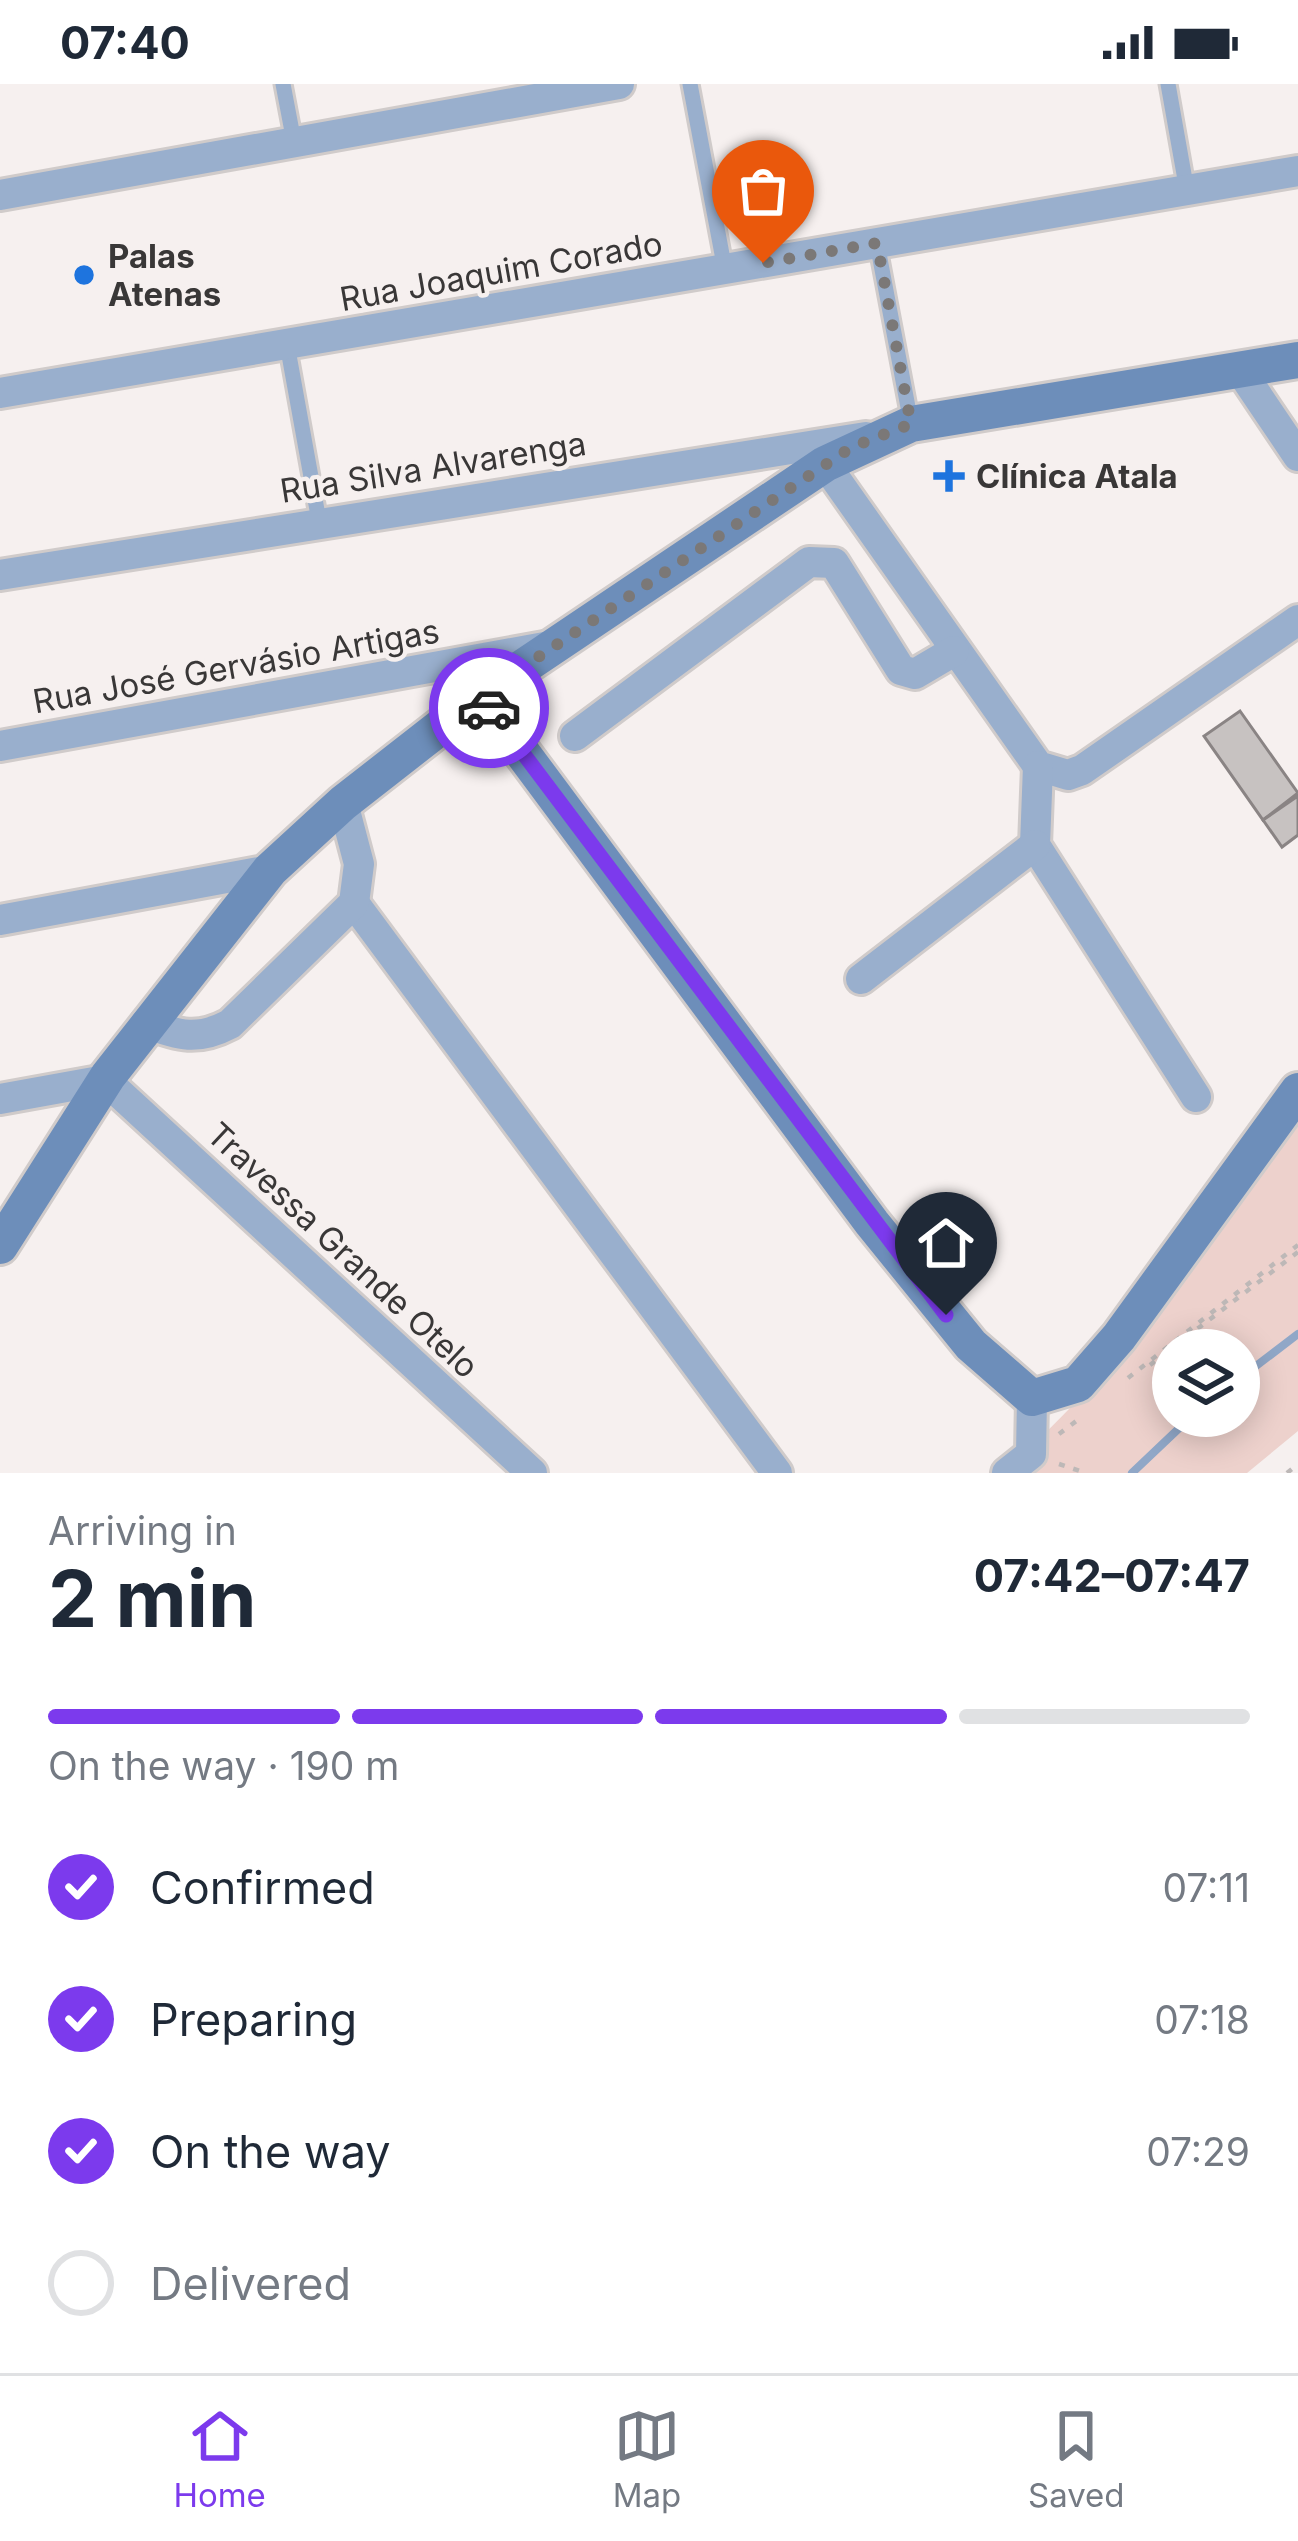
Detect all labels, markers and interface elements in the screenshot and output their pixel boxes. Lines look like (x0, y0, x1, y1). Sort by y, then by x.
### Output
text: 07:40 (60, 15, 190, 70)
pin (712, 140, 814, 263)
icon: bag (730, 158, 796, 224)
street label: Rua Joaquim Corado (337, 223, 665, 319)
place label: Palas Atenas (108, 236, 221, 314)
marker: Palas Atenas (71, 262, 97, 288)
street label: Rua Silva Alvarenga (277, 423, 589, 511)
place label: Clínica Atala (976, 456, 1178, 496)
marker: Clínica Atala (933, 460, 965, 492)
street label: Rua José Gervásio Artigas (30, 611, 442, 721)
courier (429, 648, 549, 768)
icon: car (456, 675, 522, 741)
street label: Travessa Grande Otelo (199, 1114, 487, 1386)
pin (895, 1192, 997, 1315)
icon: home (913, 1210, 979, 1276)
map controls (1152, 1329, 1260, 1437)
button: layers (1152, 1329, 1260, 1437)
text: Arriving in (48, 1507, 237, 1554)
text: 07:42–07:47 (974, 1548, 1250, 1603)
text: 2 min (48, 1551, 256, 1646)
text: On the way · 190 m (48, 1742, 399, 1789)
icon: check (48, 1854, 114, 1920)
text: Confirmed (150, 1860, 375, 1915)
text: 07:11 (1162, 1864, 1250, 1911)
icon: check (48, 1986, 114, 2052)
text: Preparing (150, 1992, 357, 2047)
text: 07:18 (1154, 1996, 1250, 2043)
icon: check (48, 2118, 114, 2184)
text: On the way (150, 2124, 391, 2179)
text: 07:29 (1146, 2128, 1250, 2175)
text: Delivered (150, 2256, 351, 2311)
tab: Home (173, 2403, 266, 2515)
tab: Map (613, 2403, 681, 2515)
tab: Saved (1028, 2403, 1125, 2515)

